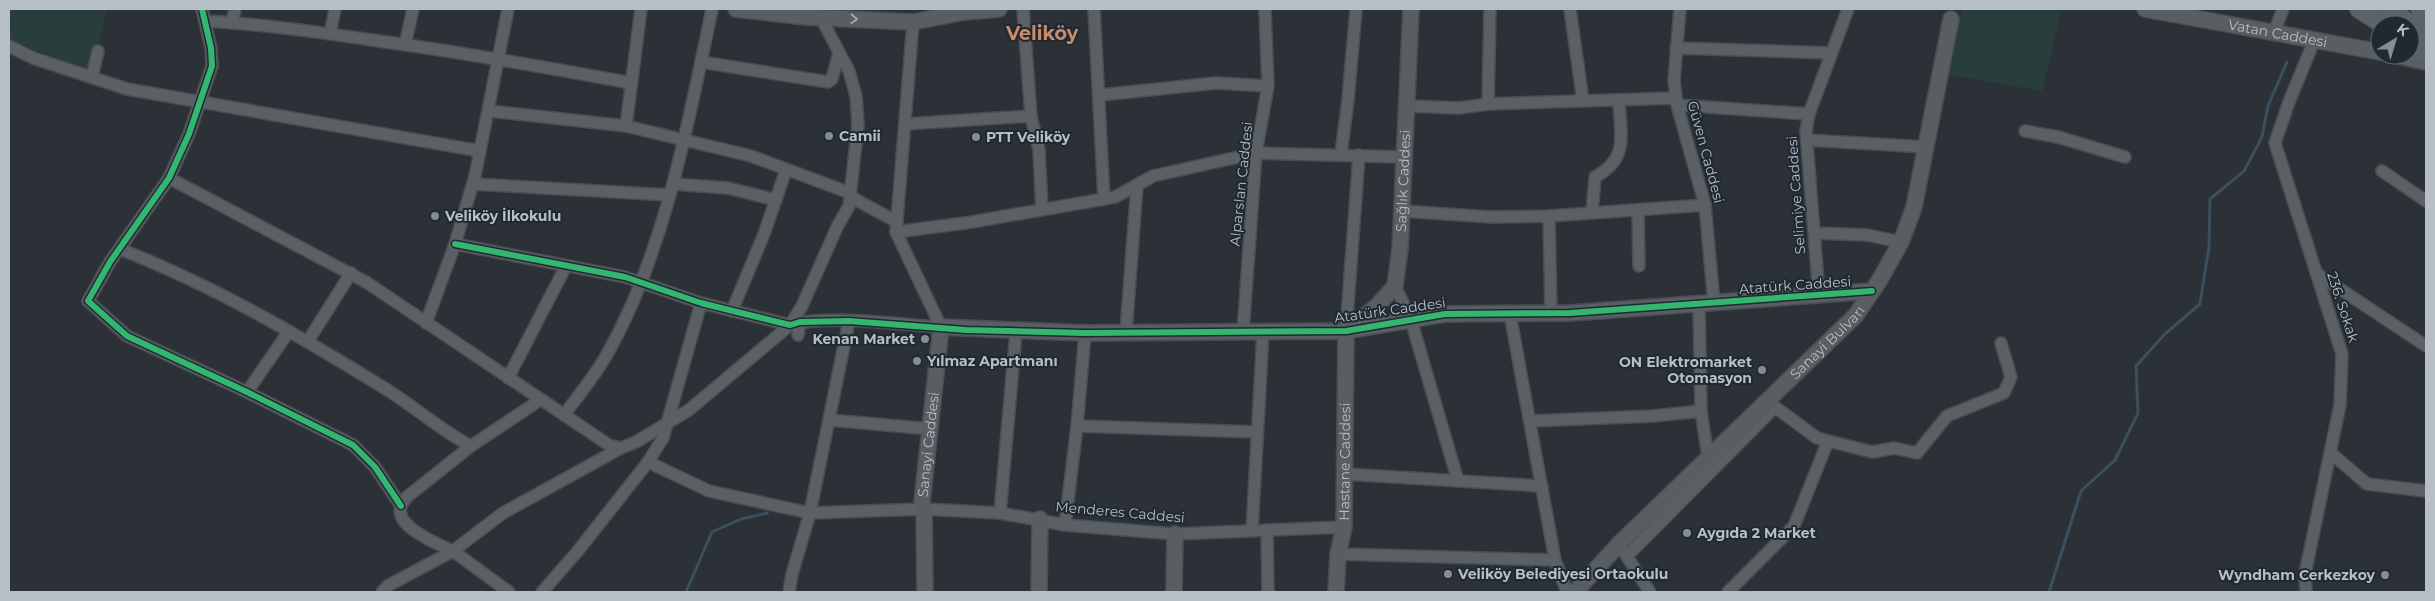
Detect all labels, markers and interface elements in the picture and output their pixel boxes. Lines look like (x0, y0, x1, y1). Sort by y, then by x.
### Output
one-way arrow (850, 14, 858, 25)
street label: Vatan Caddesi (2227, 15, 2329, 51)
north arrow (2370, 15, 2420, 65)
text: K (2393, 19, 2413, 40)
district label: Veliköy (1005, 22, 1079, 45)
street label: Güven Caddesi (1684, 99, 1728, 205)
street label: Alparslan Caddesi (1226, 121, 1256, 247)
place label: Camii (839, 127, 881, 145)
place label: PTT Veliköy (986, 128, 1071, 146)
street label: Sağlık Caddesi (1392, 129, 1414, 232)
marker: Camii (823, 130, 835, 142)
marker: PTT Veliköy (970, 131, 982, 143)
street label: Selimiye Caddesi (1783, 135, 1809, 255)
place label: Veliköy İlkokulu (444, 207, 561, 225)
marker: Veliköy İlkokulu (429, 210, 441, 222)
street label: 236. Sokak (2323, 269, 2363, 345)
street label: Atatürk Caddesi (1738, 272, 1852, 298)
street label: Atatürk Caddesi (1333, 293, 1447, 327)
street label: Sanayi Bulvarı (1786, 302, 1869, 383)
place label: Kenan Market (812, 330, 915, 348)
marker: Kenan Market (919, 333, 931, 345)
place label: Yılmaz Apartmanı (926, 352, 1058, 370)
place label: ON Elektromarket Otomasyon (1619, 353, 1752, 387)
marker: Yılmaz Apartmanı (911, 355, 923, 367)
marker: ON Elektromarket Otomasyon (1756, 364, 1768, 376)
street label: Sanayi Caddesi (914, 391, 943, 498)
street label: Hastane Caddesi (1335, 403, 1354, 521)
street label: Menderes Caddesi (1055, 497, 1185, 527)
place label: Aygıda 2 Market (1696, 524, 1816, 542)
marker: Aygıda 2 Market (1681, 527, 1693, 539)
place label: Veliköy Belediyesi Ortaokulu (1457, 565, 1668, 583)
place label: Wyndham Cerkezkoy (2218, 566, 2376, 584)
marker: Veliköy Belediyesi Ortaokulu (1442, 568, 1454, 580)
marker: Wyndham Cerkezkoy (2379, 569, 2391, 581)

